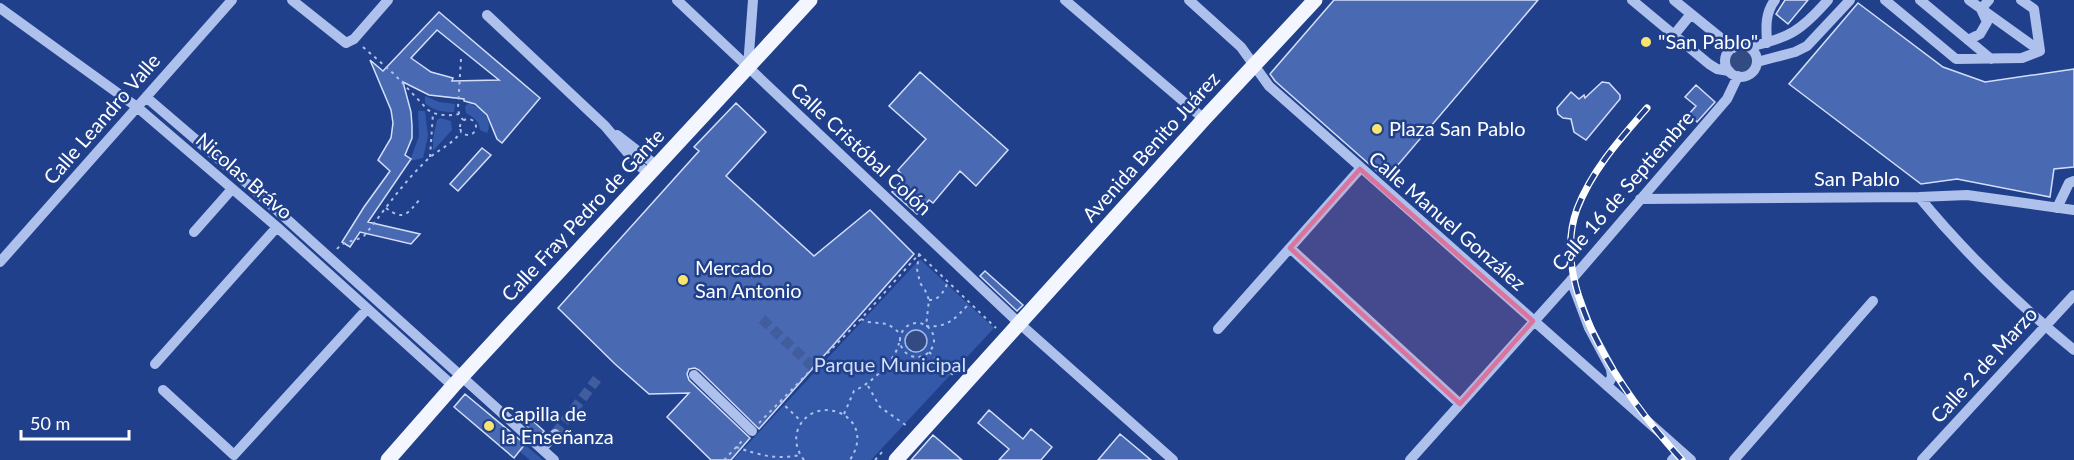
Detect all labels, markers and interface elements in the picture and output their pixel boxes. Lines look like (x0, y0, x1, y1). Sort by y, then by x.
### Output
place label: "San Pablo" (1658, 29, 1758, 53)
marker: "San Pablo" (1639, 35, 1653, 49)
street label: Calle Leandro Valle (38, 48, 165, 189)
street label: Avenida Benito Juárez (1077, 66, 1224, 226)
street label: Calle Cristóbal Colón (786, 77, 937, 220)
street label: Calle 16 de Septiembre (1546, 105, 1698, 275)
place label: Plaza San Pablo (1389, 116, 1526, 140)
marker: Plaza San Pablo (1370, 122, 1384, 136)
street label: Calle Fray Pedro de Gante (496, 123, 669, 306)
street label: Nicolas Brávo (191, 127, 298, 224)
street label: Calle Manuel González (1364, 146, 1531, 295)
street label: San Pablo (1814, 166, 1900, 190)
place label: Mercado San Antonio (695, 255, 802, 302)
marker: Mercado San Antonio (676, 273, 690, 287)
street label: Calle 2 de Marzo (1925, 301, 2042, 427)
park label: Parque Municipal (814, 352, 966, 376)
place label: Capilla de la Enseñanza (501, 401, 614, 448)
scale bar (21, 403, 129, 441)
text: 50 m (30, 412, 70, 434)
marker: Capilla de la Enseñanza (482, 419, 496, 433)

